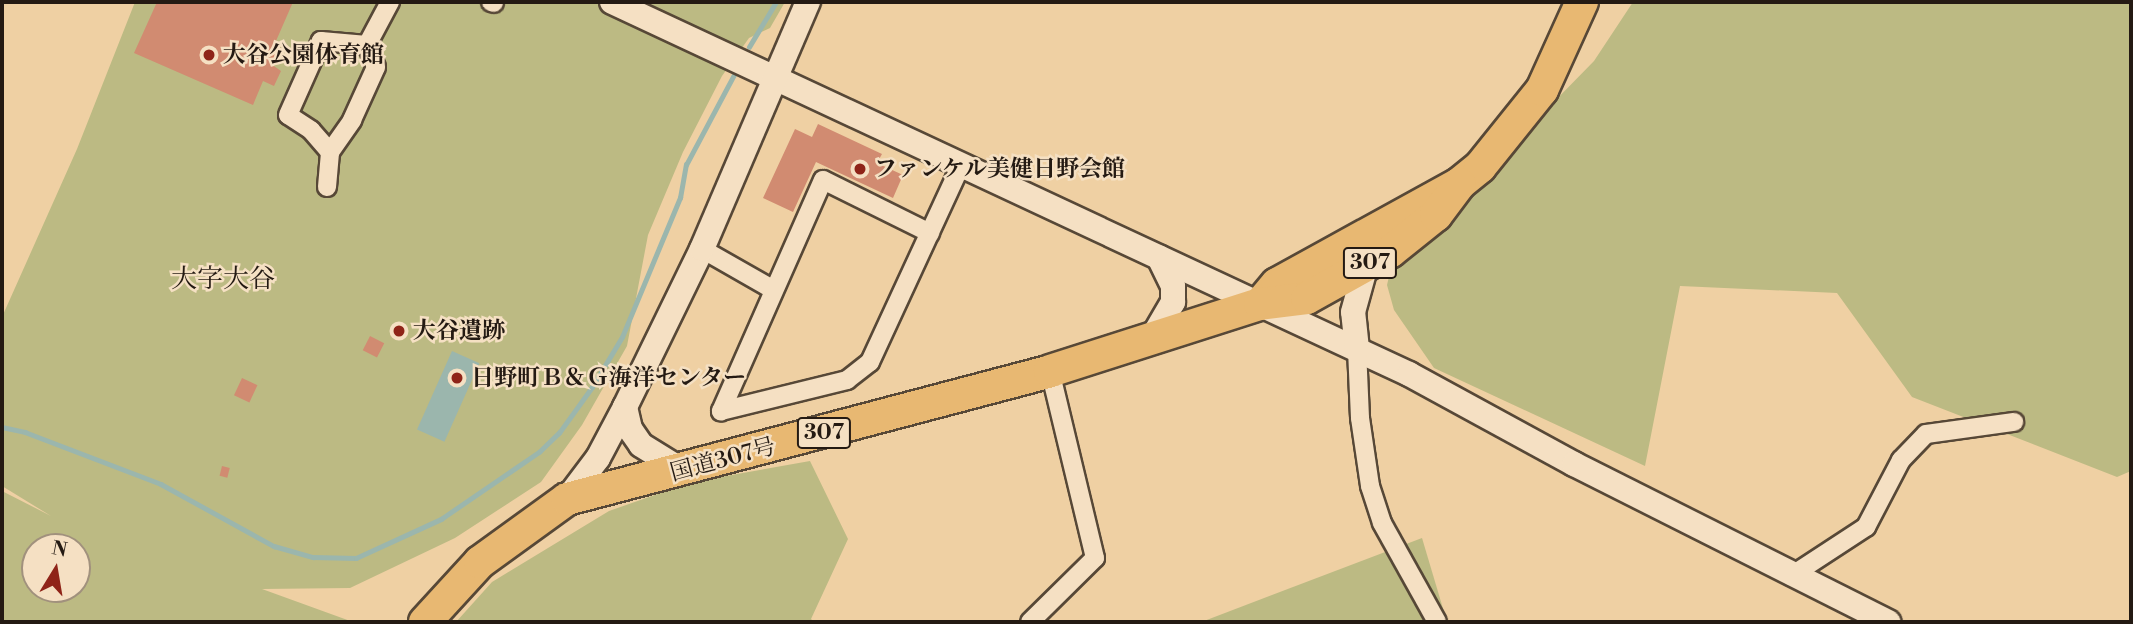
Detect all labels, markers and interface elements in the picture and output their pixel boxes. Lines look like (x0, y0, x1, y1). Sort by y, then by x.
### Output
place label: 大谷公園体育館 (223, 41, 384, 69)
marker: 大谷公園体育館 (201, 47, 217, 63)
place label: ファンケル美健日野会館 (874, 155, 1127, 183)
marker: ファンケル美健日野会館 (852, 161, 868, 177)
road number: 307 (1342, 246, 1398, 280)
district label: 大字大谷 (171, 264, 275, 296)
place label: 大谷遺跡 (413, 317, 505, 345)
marker: 大谷遺跡 (391, 323, 407, 339)
place label: 日野町Ｂ＆Ｇ海洋センター (471, 364, 747, 392)
marker: 日野町Ｂ＆Ｇ海洋センター (449, 370, 465, 386)
road number: 307 (796, 416, 852, 450)
street label: 国道307号 (667, 433, 779, 487)
north arrow (21, 533, 91, 603)
text: N (50, 536, 69, 563)

